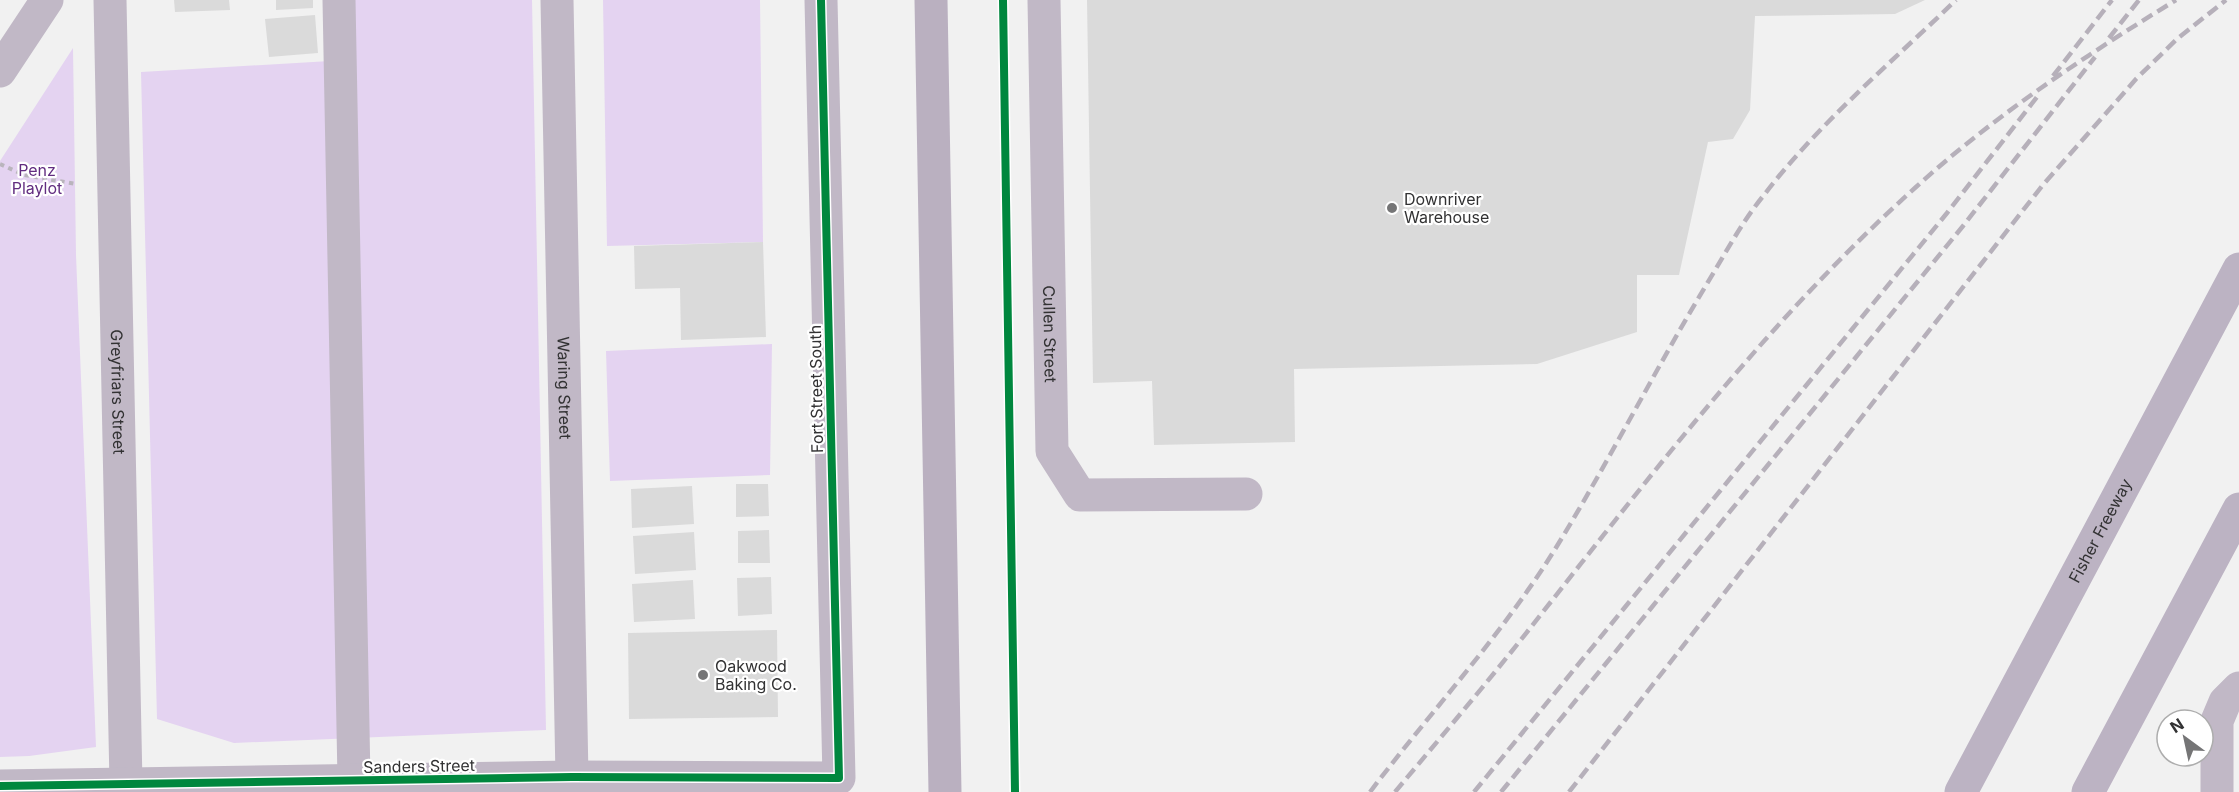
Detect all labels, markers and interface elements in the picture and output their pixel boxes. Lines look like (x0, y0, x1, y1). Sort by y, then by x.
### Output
park label: Penz Playlot (12, 160, 62, 198)
place label: Downriver Warehouse (1404, 189, 1489, 227)
marker: Downriver Warehouse (1385, 201, 1399, 215)
street label: Cullen Street (1039, 285, 1061, 383)
street label: Fort Street South (805, 325, 827, 453)
street label: Greyfriars Street (107, 329, 129, 455)
street label: Waring Street (553, 336, 575, 440)
street label: Fisher Freeway (2064, 475, 2136, 586)
place label: Oakwood Baking Co. (715, 656, 797, 694)
marker: Oakwood Baking Co. (696, 668, 710, 682)
north arrow (2155, 708, 2215, 768)
text: N (2166, 714, 2187, 737)
street label: Sanders Street (363, 755, 475, 777)

